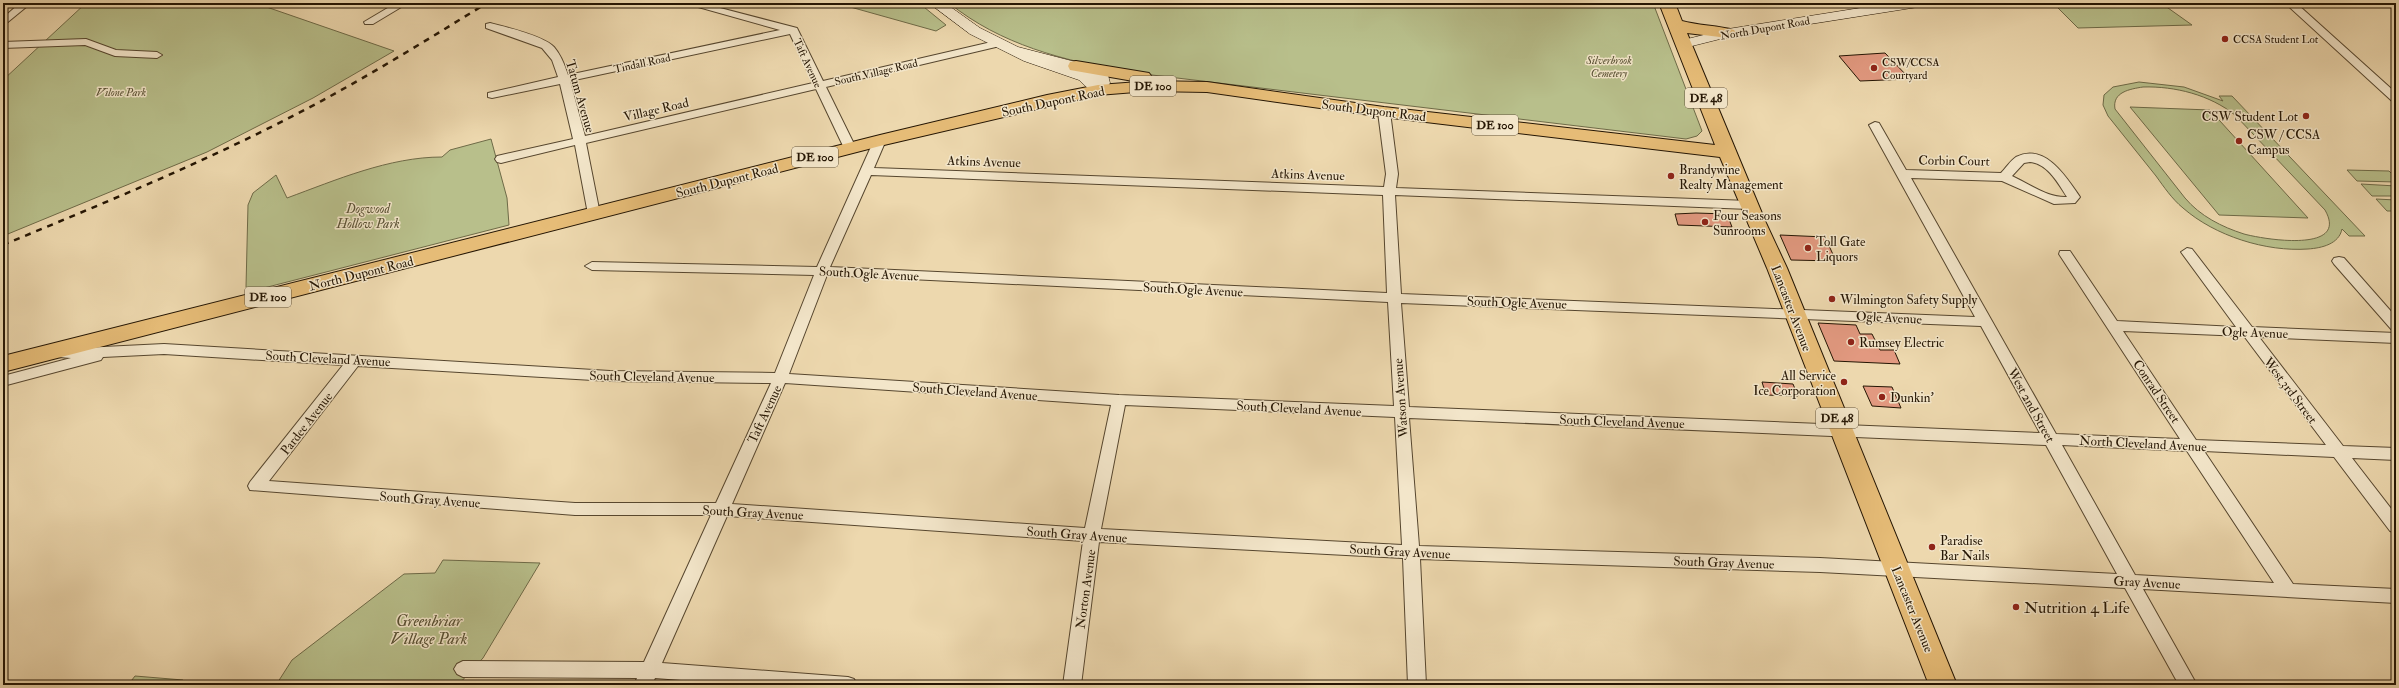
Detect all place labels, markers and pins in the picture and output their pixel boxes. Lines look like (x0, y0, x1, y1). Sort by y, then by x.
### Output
place label: CCSA Student Lot (2233, 33, 2319, 46)
marker: CCSA Student Lot (2220, 34, 2230, 44)
place label: CSW/CCSA Courtyard (1882, 56, 1939, 83)
marker: CSW/CCSA Courtyard (1869, 63, 1879, 73)
place label: CSW Student Lot (2202, 109, 2298, 125)
marker: CSW Student Lot (2301, 111, 2311, 121)
place label: CSW / CCSA Campus (2247, 127, 2321, 159)
marker: CSW / CCSA Campus (2234, 136, 2244, 146)
place label: Brandywine Realty Management (1679, 162, 1783, 194)
marker: Brandywine Realty Management (1666, 171, 1676, 181)
place label: Four Seasons Sunrooms (1713, 208, 1782, 239)
marker: Four Seasons Sunrooms (1700, 217, 1710, 227)
place label: Toll Gate Liquors (1816, 234, 1866, 265)
marker: Toll Gate Liquors (1803, 243, 1813, 253)
place label: Wilmington Safety Supply (1839, 292, 1978, 309)
marker: Wilmington Safety Supply (1827, 294, 1837, 304)
place label: Rumsey Electric (1859, 335, 1944, 352)
marker: Rumsey Electric (1846, 337, 1856, 347)
place label: All Service Ice Corporation (1753, 368, 1837, 400)
marker: All Service Ice Corporation (1839, 377, 1849, 387)
place label: Dunkin' (1890, 390, 1934, 406)
marker: Dunkin' (1877, 392, 1887, 402)
place label: Paradise Bar Nails (1940, 533, 1990, 564)
marker: Paradise Bar Nails (1927, 542, 1937, 552)
place label: Nutrition 4 Life (2024, 598, 2130, 618)
marker: Nutrition 4 Life (2011, 602, 2021, 612)

